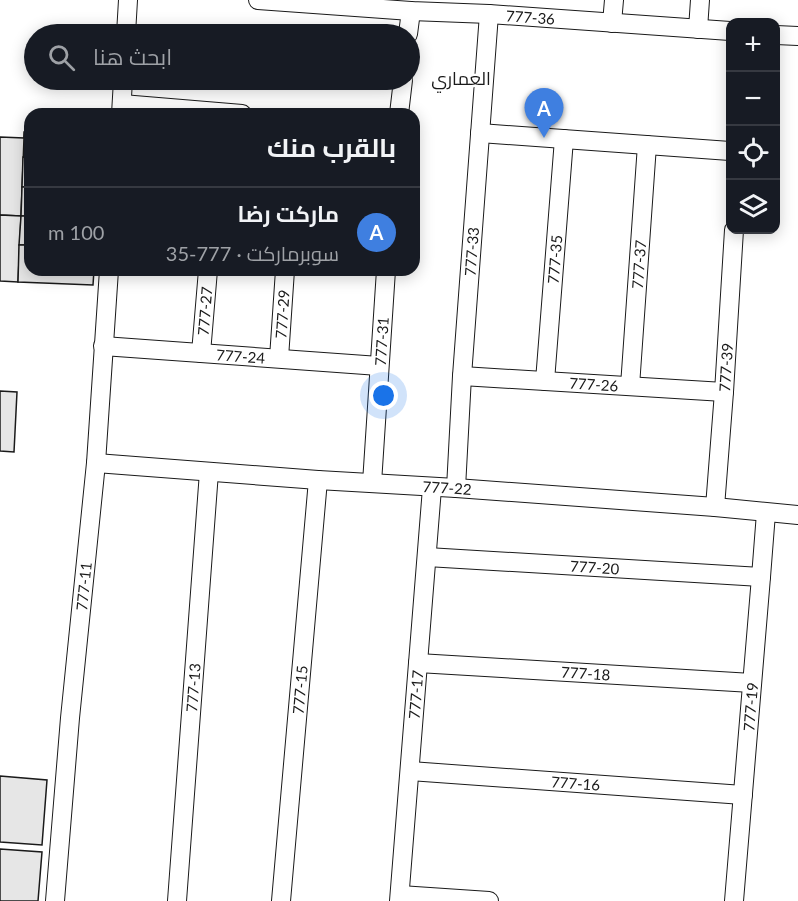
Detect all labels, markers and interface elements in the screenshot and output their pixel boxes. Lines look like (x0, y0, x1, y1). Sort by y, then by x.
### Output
street label: 777-36 (505, 6, 556, 28)
map controls (726, 18, 780, 234)
button: + (726, 18, 780, 72)
search box (24, 24, 420, 90)
icon: search (45, 41, 78, 74)
text: ابحث هنا (93, 43, 172, 70)
district label: العماري (431, 67, 491, 93)
button: − (726, 72, 780, 126)
pin: A (524, 88, 564, 138)
button: locate (726, 126, 780, 180)
text: بالقرب منك (267, 131, 396, 163)
button: layers (726, 180, 780, 234)
text: ماركت رضا (238, 200, 339, 227)
text: 100 m (48, 220, 104, 244)
text: A (370, 220, 383, 244)
street label: 777-33 (460, 226, 482, 277)
street label: 777-35 (544, 234, 565, 285)
street label: 777-37 (628, 239, 649, 289)
text: سوبرماركت · 777-35 (166, 241, 339, 265)
street label: 777-27 (193, 286, 216, 336)
street label: 777-29 (271, 289, 293, 339)
street label: 777-31 (371, 316, 392, 366)
street label: 777-39 (715, 342, 736, 392)
street label: 777-24 (216, 345, 266, 367)
street label: 777-26 (569, 374, 619, 395)
your location (369, 381, 398, 410)
street label: 777-22 (422, 477, 472, 498)
street label: 777-20 (570, 557, 620, 578)
street label: 777-11 (72, 561, 95, 612)
street label: 777-13 (182, 662, 204, 713)
street label: 777-18 (561, 663, 611, 683)
street label: 777-15 (288, 665, 311, 715)
street label: 777-17 (405, 669, 426, 720)
street label: 777-19 (739, 681, 761, 732)
street label: 777-16 (550, 772, 601, 794)

